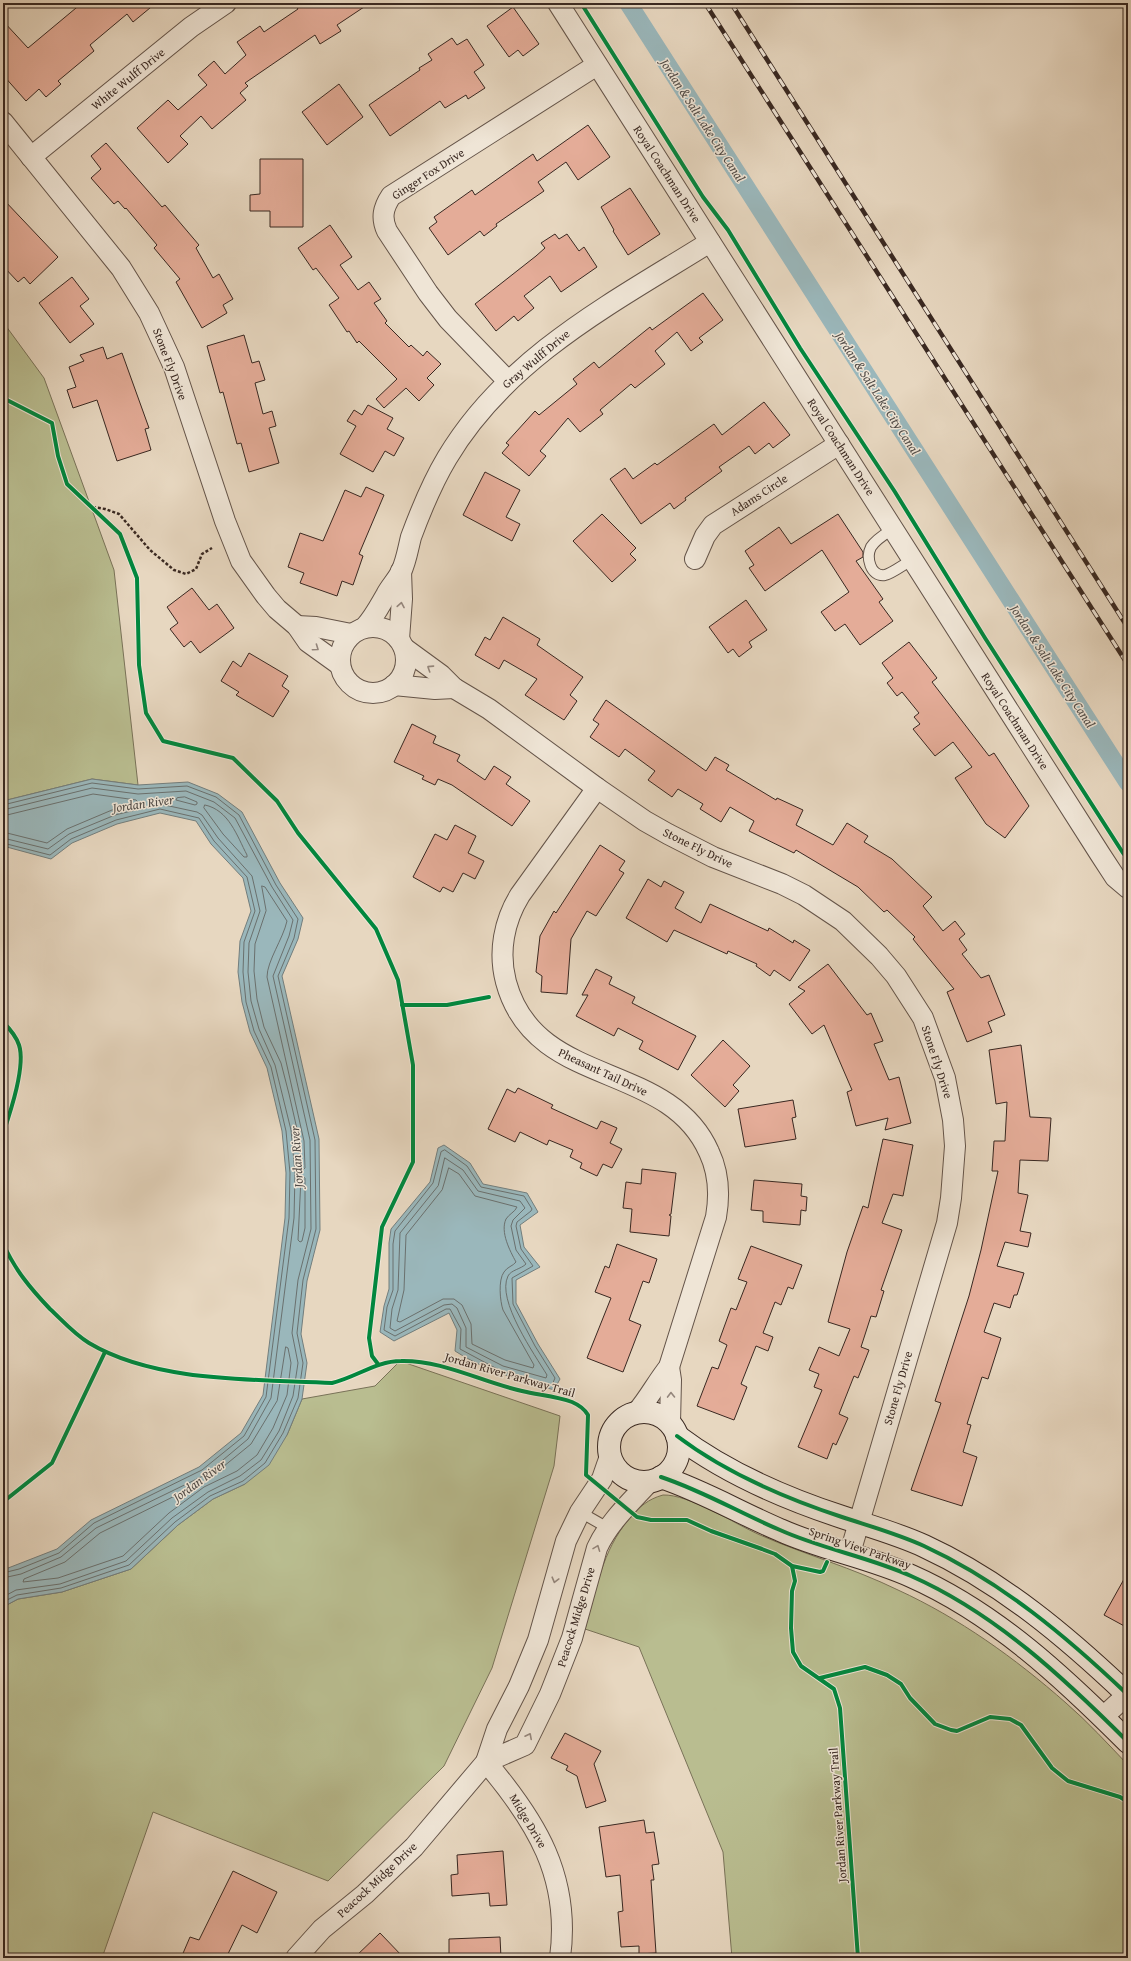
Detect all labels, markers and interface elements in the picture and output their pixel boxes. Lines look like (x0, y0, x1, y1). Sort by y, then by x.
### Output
street label: White Wulff Drive (87, 43, 168, 114)
water label: Jordan & Salt Lake City Canal (654, 53, 750, 186)
street label: Royal Coachman Drive (630, 122, 705, 226)
street label: Ginger Fox Drive (388, 144, 468, 203)
street label: Stone Fly Drive (149, 325, 192, 403)
street label: Gray Wulff Drive (498, 325, 573, 392)
water label: Jordan & Salt Lake City Canal (829, 326, 925, 459)
street label: Royal Coachman Drive (804, 395, 879, 499)
street label: Adams Circle (727, 469, 791, 520)
water label: Jordan & Salt Lake City Canal (1004, 599, 1100, 732)
one-way arrow (396, 602, 405, 609)
one-way arrow (312, 643, 319, 651)
one-way arrow (427, 665, 434, 672)
street label: Royal Coachman Drive (978, 669, 1053, 773)
water label: Jordan River (109, 790, 176, 817)
street label: Stone Fly Drive (660, 823, 736, 872)
street label: Stone Fly Drive (918, 1023, 957, 1101)
street label: Pheasant Tail Drive (556, 1043, 651, 1100)
water label: Jordan River (285, 1124, 308, 1190)
street label: Jordan River Parkway Trail (441, 1347, 578, 1401)
street label: Stone Fly Drive (879, 1349, 916, 1427)
one-way arrow (667, 1392, 675, 1398)
water label: Jordan River (167, 1454, 231, 1507)
street label: Spring View Parkway (807, 1522, 914, 1573)
one-way arrow (593, 1545, 601, 1552)
street label: Peacock Midge Drive (552, 1564, 599, 1669)
one-way arrow (551, 1576, 560, 1583)
one-way arrow (525, 1733, 532, 1740)
street label: Jordan River Parkway Trail (824, 1746, 851, 1885)
street label: Midge Drive (505, 1790, 552, 1851)
street label: Peacock Midge Drive (333, 1838, 421, 1921)

